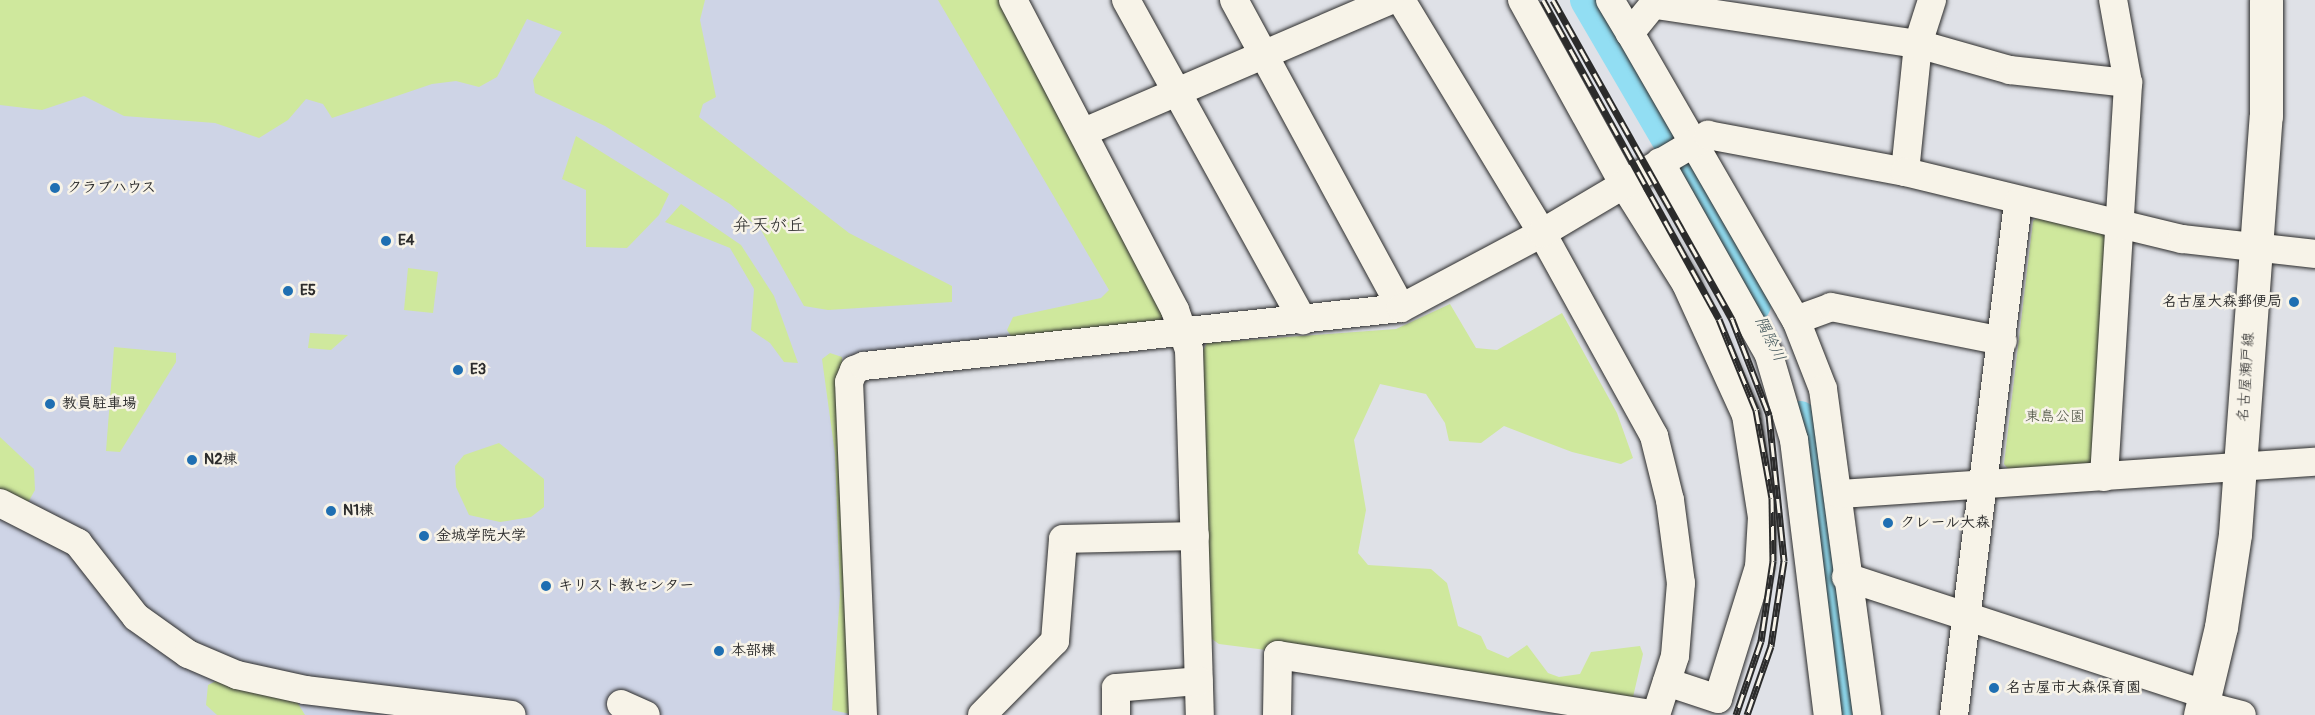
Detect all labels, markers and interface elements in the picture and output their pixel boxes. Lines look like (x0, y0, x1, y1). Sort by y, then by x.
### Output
place label: クラブハウス (67, 179, 157, 197)
marker: クラブハウス (48, 181, 62, 195)
district label: 弁天が丘 (733, 215, 805, 237)
place label: E4 (398, 232, 414, 250)
marker: E4 (379, 234, 393, 248)
place label: E5 (300, 282, 316, 300)
marker: E5 (281, 284, 295, 298)
place label: 名古屋大森郵便局 (2162, 293, 2282, 311)
marker: 名古屋大森郵便局 (2287, 295, 2301, 309)
water label: 隅除川 (1751, 313, 1789, 365)
street label: 名古屋瀬戸線 (2234, 331, 2258, 423)
place label: E3 (470, 361, 486, 379)
marker: E3 (451, 363, 465, 377)
place label: 教員駐車場 (62, 395, 137, 413)
marker: 教員駐車場 (43, 397, 57, 411)
park label: 東島公園 (2025, 408, 2085, 426)
place label: N2棟 (204, 451, 238, 469)
marker: N2棟 (185, 453, 199, 467)
place label: N1棟 (343, 502, 374, 520)
marker: N1棟 (324, 504, 338, 518)
place label: クレール大森 (1900, 514, 1991, 532)
marker: クレール大森 (1881, 516, 1895, 530)
place label: 金城学院大学 (436, 527, 526, 545)
marker: 金城学院大学 (417, 529, 431, 543)
place label: キリスト教センター (558, 577, 693, 595)
marker: キリスト教センター (539, 579, 553, 593)
place label: 本部棟 (731, 642, 776, 660)
marker: 本部棟 (712, 644, 726, 658)
place label: 名古屋市大森保育園 (2006, 679, 2141, 697)
marker: 名古屋市大森保育園 (1987, 681, 2001, 695)

